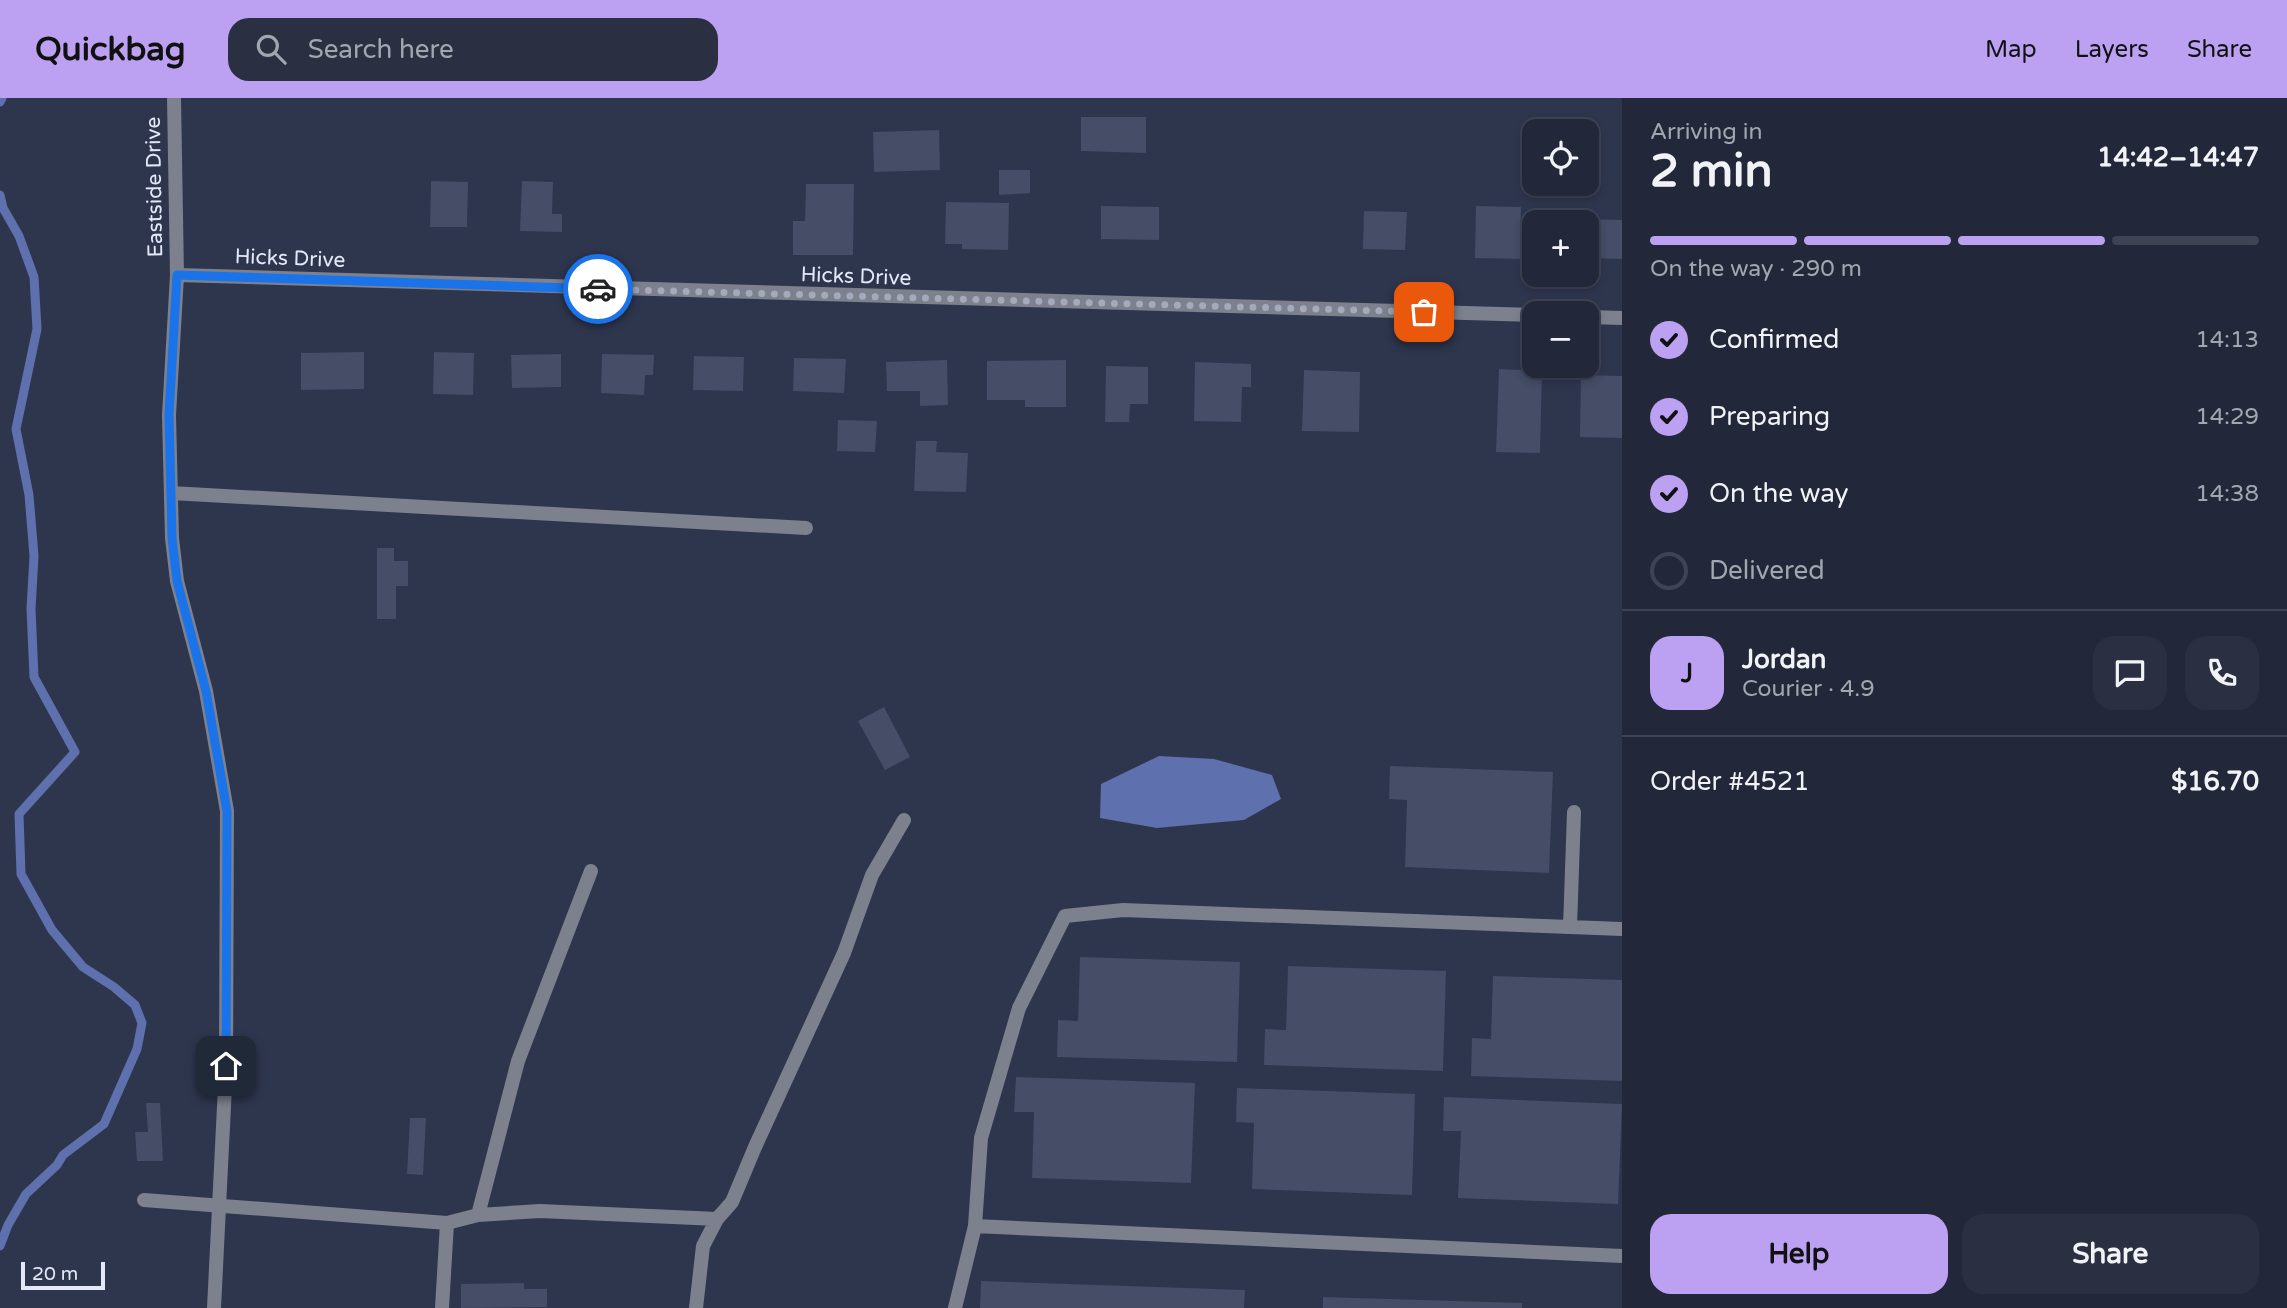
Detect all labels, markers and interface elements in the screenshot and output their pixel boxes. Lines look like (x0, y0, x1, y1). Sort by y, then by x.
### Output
search box (228, 18, 718, 81)
text: Quickbag (35, 30, 186, 69)
icon: search (252, 30, 290, 68)
text: Search here (308, 34, 454, 65)
text: Map (1985, 35, 2037, 64)
text: Layers (2075, 35, 2149, 64)
text: Share (2187, 35, 2252, 64)
street label: Eastside Drive (141, 116, 168, 258)
text: Arriving in (1650, 118, 1763, 146)
map controls (1522, 119, 1599, 378)
button: locate (1522, 119, 1599, 196)
text: 14:42–14:47 (2097, 142, 2259, 173)
text: 2 min (1650, 144, 1773, 199)
button: + (1522, 210, 1599, 287)
street label: Hicks Drive (234, 244, 346, 273)
courier (563, 254, 633, 324)
text: On the way · 290 m (1650, 255, 1862, 283)
street label: Hicks Drive (800, 262, 912, 291)
icon: car (579, 270, 617, 308)
pin (1394, 282, 1454, 342)
icon: bag (1405, 293, 1443, 331)
button: − (1522, 301, 1599, 378)
icon: check (1650, 321, 1688, 359)
text: Confirmed (1709, 324, 1839, 355)
text: 14:13 (2195, 326, 2259, 354)
icon: check (1650, 398, 1688, 436)
text: Preparing (1709, 401, 1830, 432)
text: 14:29 (2195, 403, 2259, 431)
icon: check (1650, 475, 1688, 513)
text: On the way (1709, 478, 1849, 509)
text: 14:38 (2195, 480, 2259, 508)
text: Delivered (1709, 555, 1825, 586)
button: chat (2093, 636, 2167, 710)
button: phone (2185, 636, 2259, 710)
text: Jordan (1742, 644, 1826, 675)
text: J (1681, 658, 1693, 689)
text: Courier · 4.9 (1742, 675, 1875, 703)
text: Order #4521 (1650, 766, 1810, 797)
text: $16.70 (2171, 766, 2259, 797)
pin (196, 1036, 256, 1096)
icon: home (207, 1047, 245, 1085)
button: Help (1650, 1214, 1948, 1294)
button: Share (1962, 1214, 2259, 1294)
scale bar (21, 1259, 105, 1291)
text: 20 m (32, 1263, 78, 1285)

